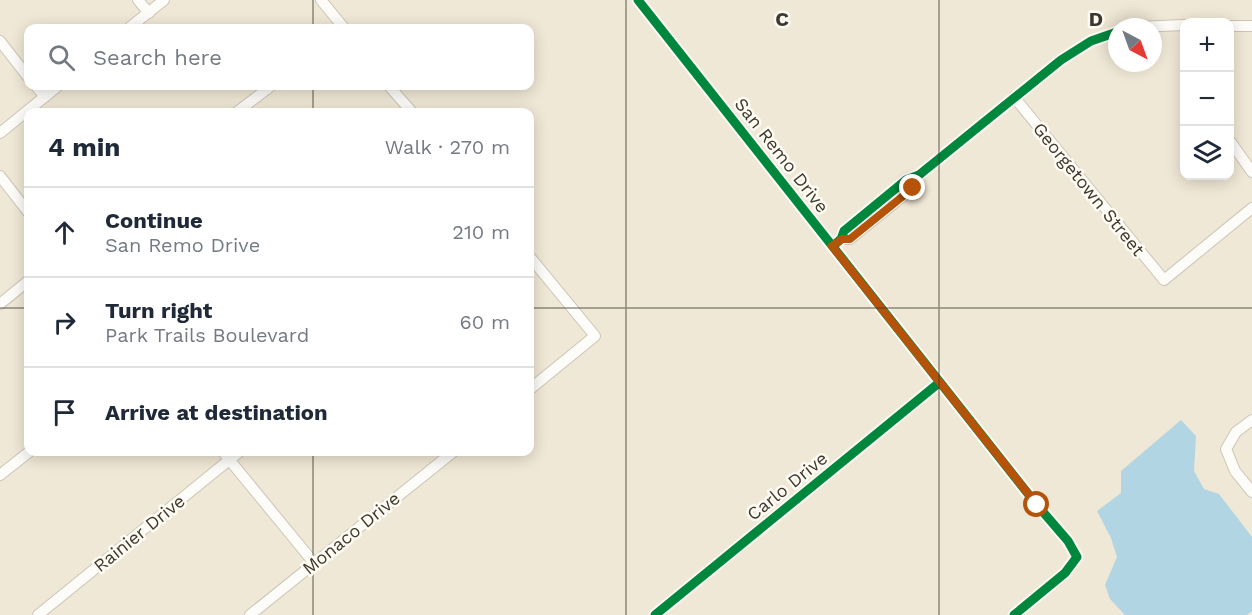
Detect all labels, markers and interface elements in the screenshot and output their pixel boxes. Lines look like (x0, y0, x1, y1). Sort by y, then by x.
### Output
text: C (775, 7, 789, 31)
text: D (1089, 7, 1103, 31)
north arrow (1108, 18, 1162, 72)
map controls (1180, 18, 1234, 180)
button: + (1180, 18, 1234, 72)
search box (24, 24, 534, 90)
icon: search (45, 41, 78, 74)
text: Search here (93, 45, 222, 70)
button: − (1180, 72, 1234, 126)
street label: San Remo Drive (731, 93, 833, 217)
street label: Georgetown Street (1029, 118, 1149, 260)
button: layers (1180, 126, 1234, 180)
text: 4 min (48, 132, 120, 162)
text: Walk · 270 m (385, 135, 510, 159)
route end (899, 174, 925, 200)
text: Continue (105, 208, 203, 233)
icon: ahead (48, 216, 81, 249)
text: 210 m (452, 220, 510, 244)
text: San Remo Drive (105, 233, 260, 257)
text: Turn right (105, 298, 212, 323)
icon: right (48, 306, 81, 339)
text: 60 m (460, 310, 510, 334)
text: Park Trails Boulevard (105, 323, 309, 347)
icon: arrive (48, 396, 81, 429)
text: Arrive at destination (105, 400, 328, 425)
street label: Carlo Drive (743, 447, 831, 525)
street label: Monaco Drive (298, 487, 404, 579)
street label: Rainier Drive (89, 490, 189, 576)
route start (1023, 491, 1049, 517)

